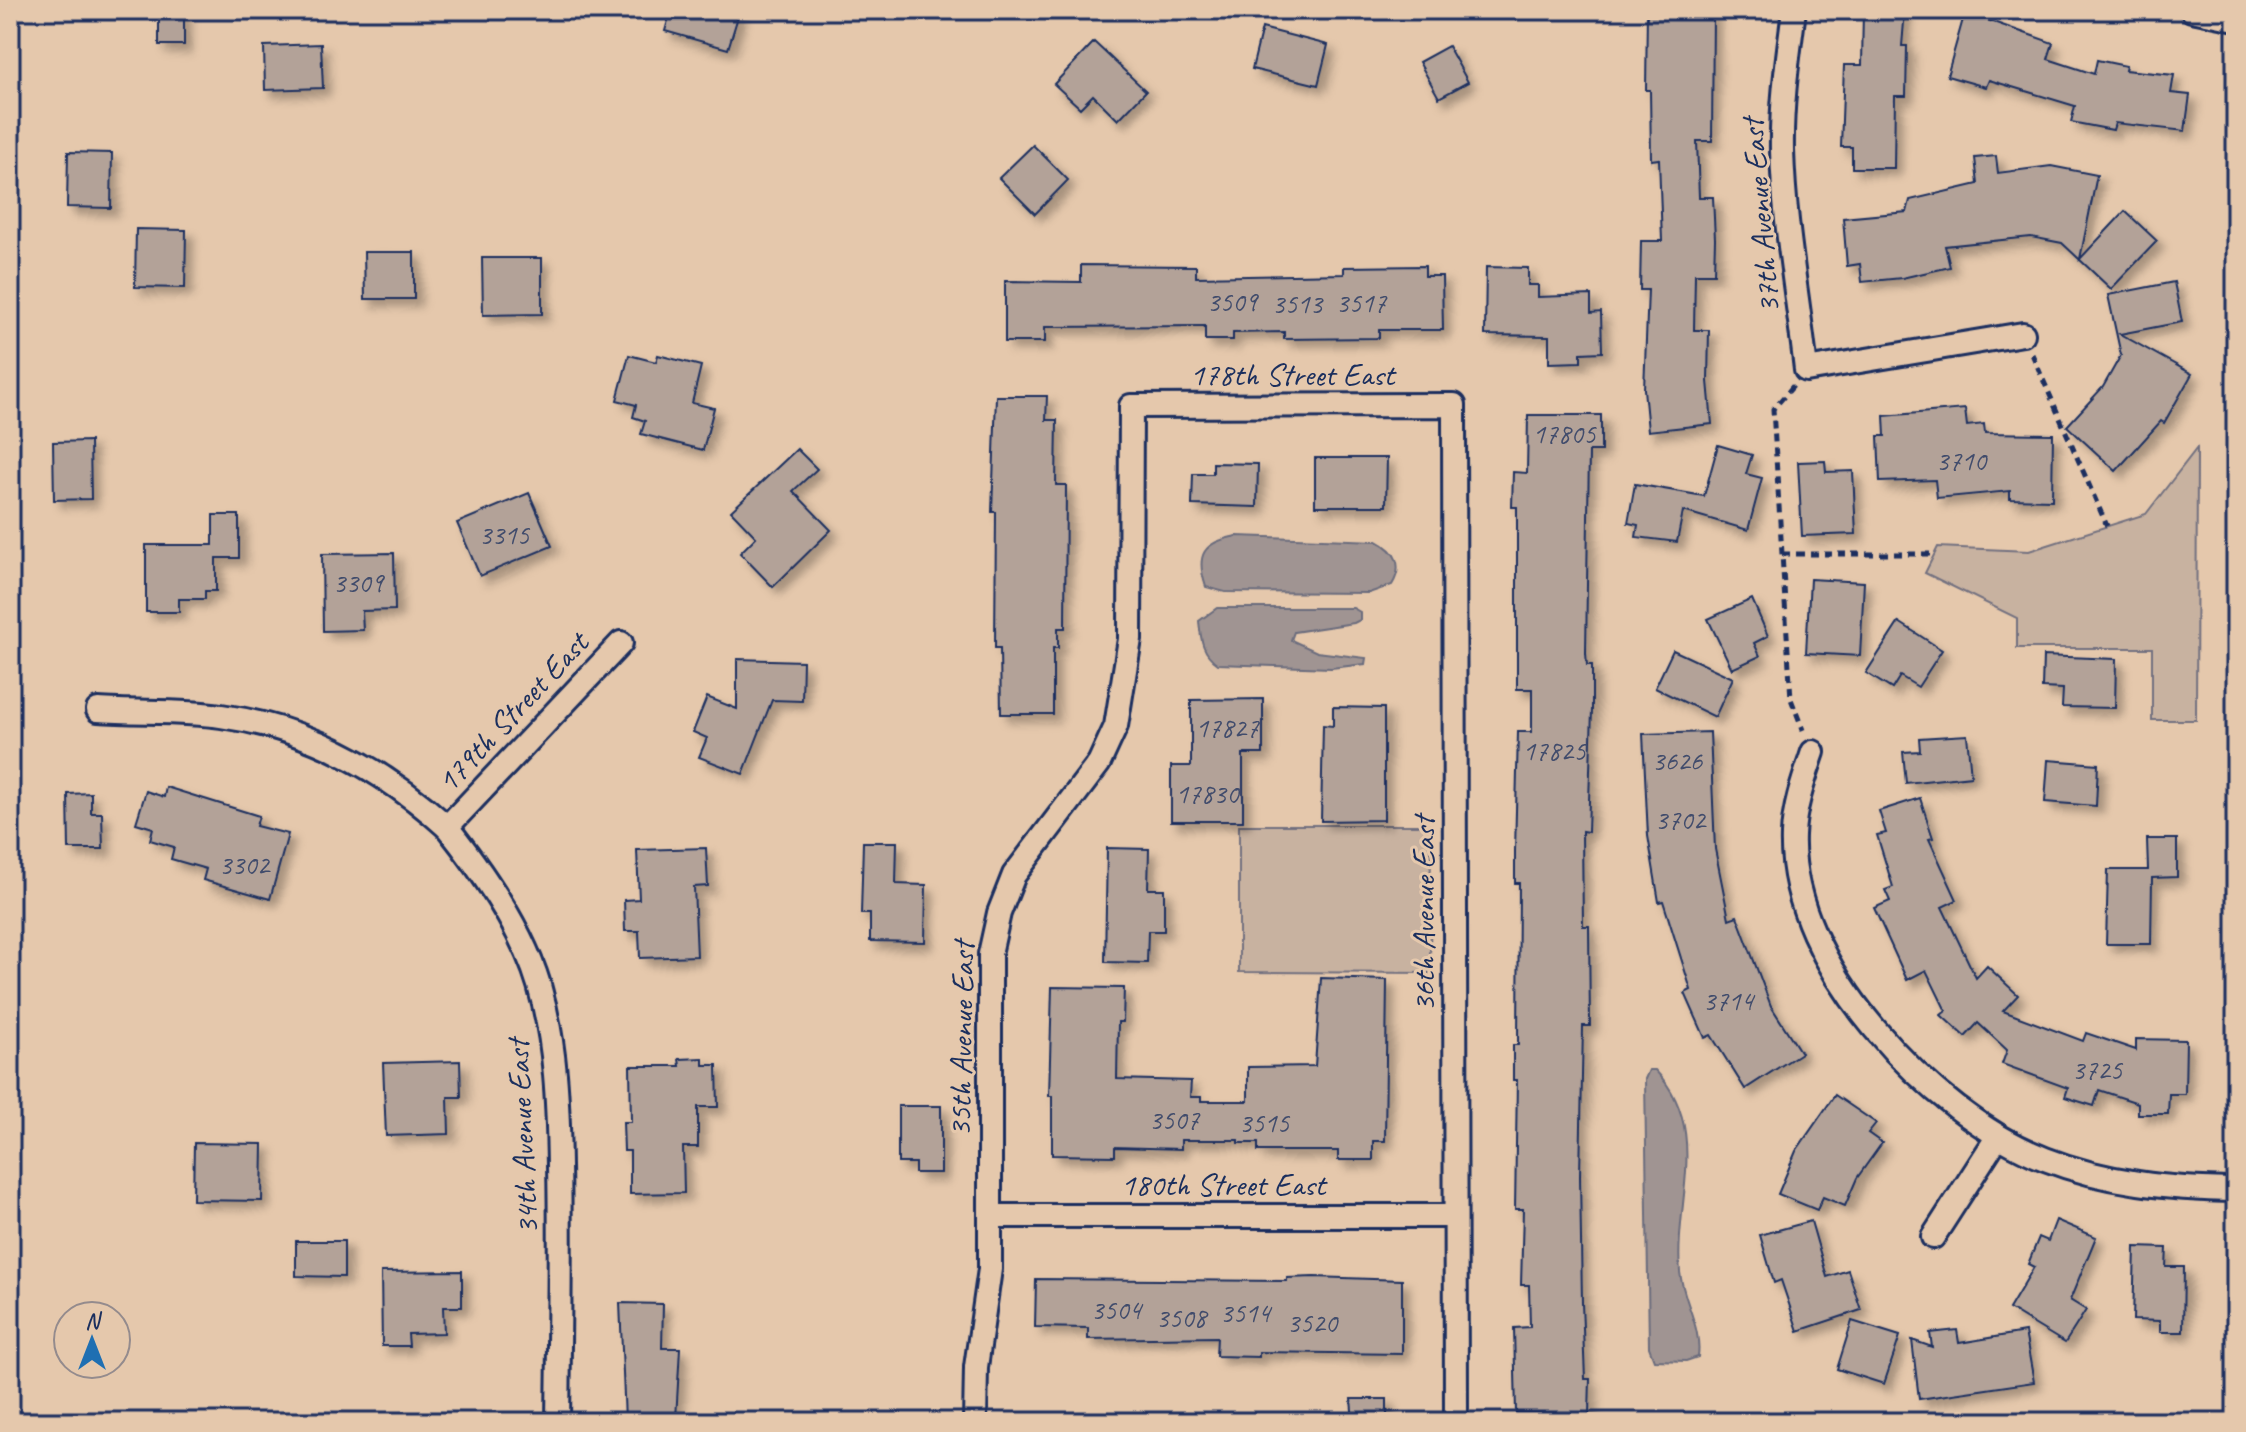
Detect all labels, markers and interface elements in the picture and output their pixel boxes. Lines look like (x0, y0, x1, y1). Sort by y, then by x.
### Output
street label: 37th Avenue East (1731, 112, 1789, 315)
house number: 3509 (1207, 284, 1260, 319)
house number: 3517 (1336, 285, 1388, 320)
house number: 3513 (1272, 286, 1325, 321)
street label: 178th Street East (1190, 354, 1398, 395)
house number: 17805 (1532, 416, 1597, 451)
house number: 3710 (1936, 443, 1989, 478)
house number: 3315 (479, 517, 531, 552)
house number: 3309 (333, 565, 386, 600)
street label: 179th Street East (428, 621, 599, 801)
house number: 17827 (1195, 710, 1260, 745)
house number: 17825 (1522, 733, 1587, 768)
house number: 3626 (1652, 743, 1704, 778)
house number: 17830 (1175, 776, 1241, 811)
house number: 3702 (1655, 802, 1708, 837)
street label: 36th Avenue East (1403, 812, 1444, 1012)
house number: 3302 (219, 847, 272, 882)
street label: 35th Avenue East (939, 937, 984, 1137)
house number: 3714 (1703, 983, 1756, 1018)
street label: 34th Avenue East (497, 1034, 548, 1236)
house number: 3725 (2072, 1052, 2124, 1087)
house number: 3507 (1149, 1102, 1201, 1137)
house number: 3515 (1239, 1105, 1291, 1140)
street label: 180th Street East (1121, 1164, 1329, 1205)
house number: 3504 (1091, 1292, 1144, 1327)
house number: 3514 (1220, 1295, 1273, 1330)
north arrow (52, 1300, 132, 1380)
house number: 3508 (1156, 1300, 1209, 1335)
house number: 3520 (1287, 1305, 1340, 1340)
text: N (85, 1307, 102, 1335)

